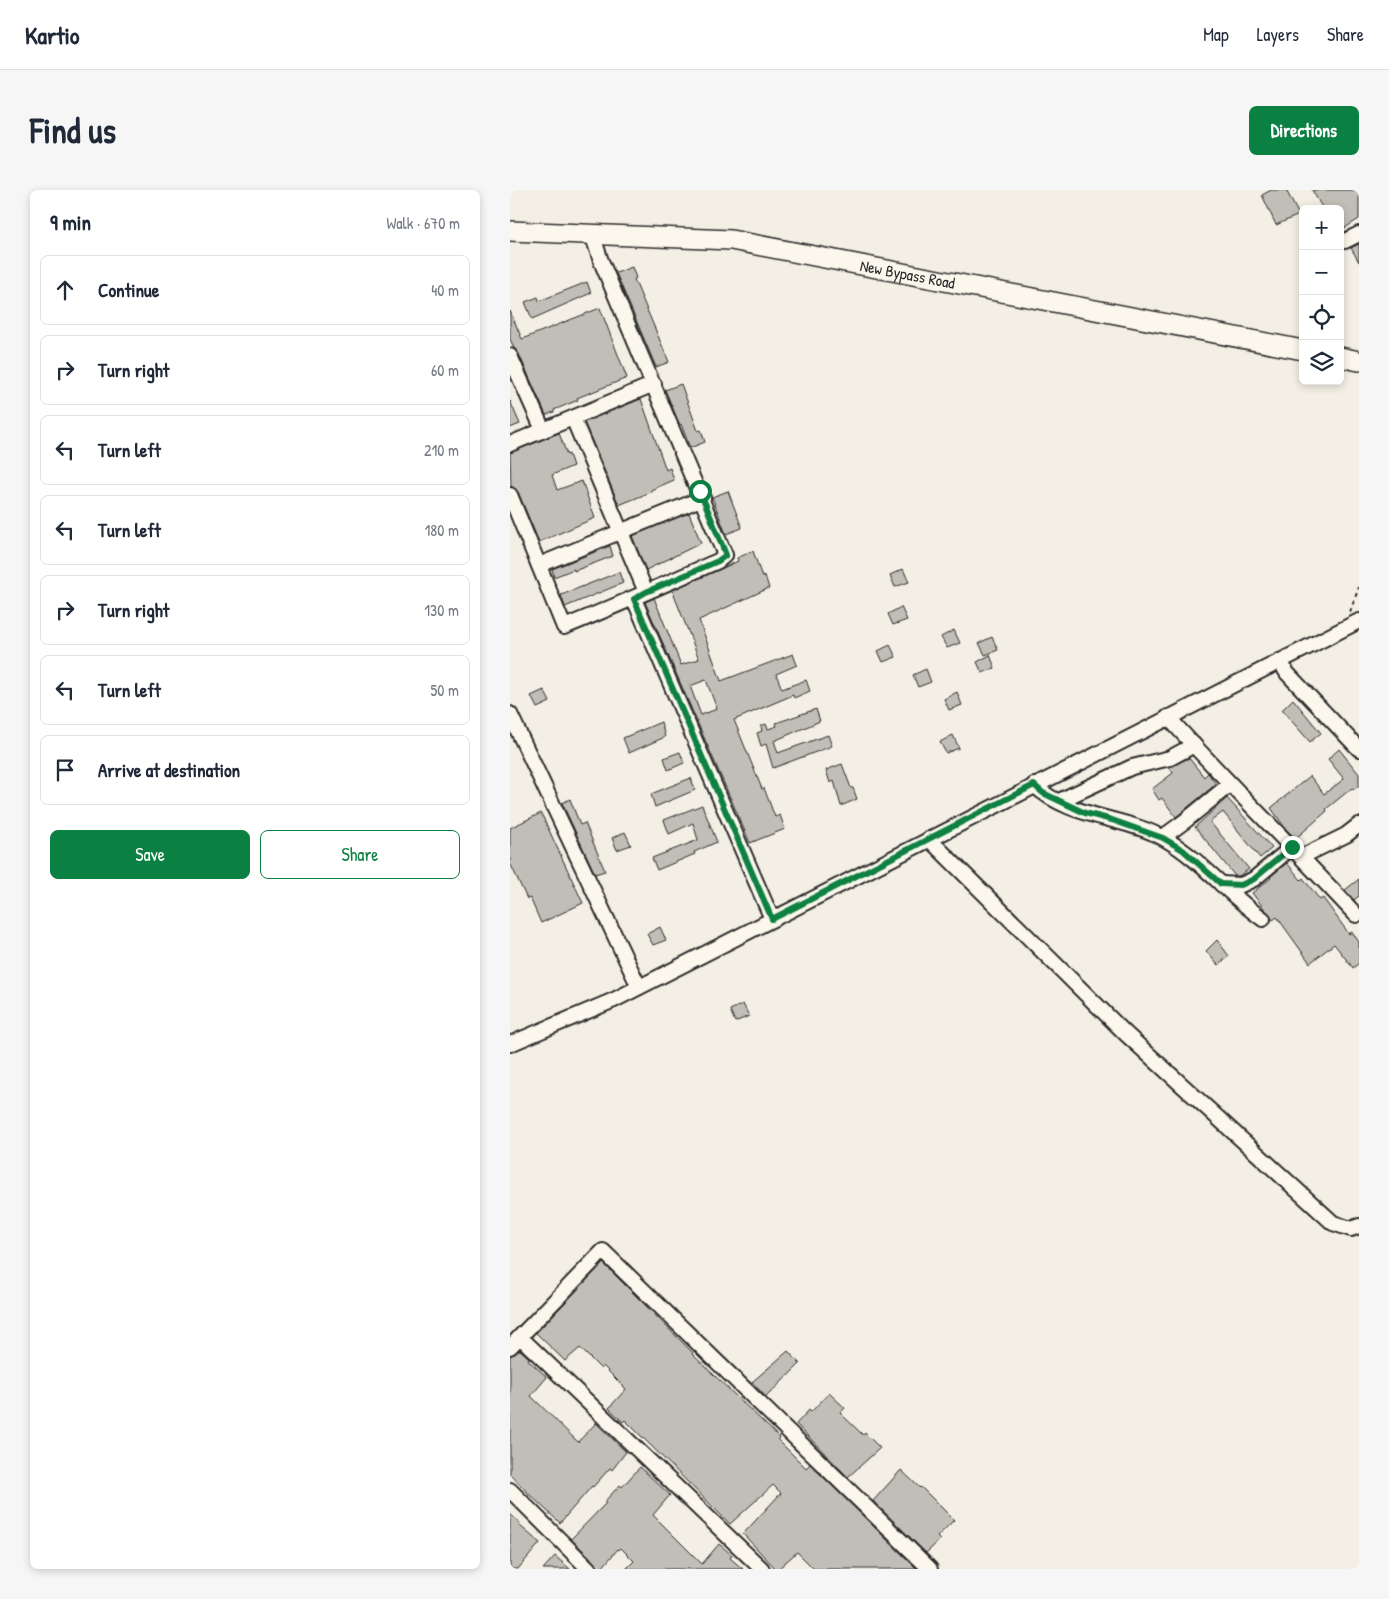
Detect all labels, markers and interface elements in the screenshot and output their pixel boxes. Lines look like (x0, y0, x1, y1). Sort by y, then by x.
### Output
text: Kartio (25, 19, 80, 51)
text: Map (1203, 22, 1229, 47)
text: Layers (1257, 22, 1299, 47)
text: Share (1327, 22, 1364, 47)
button: Directions (1249, 106, 1359, 155)
text: Find us (30, 107, 116, 154)
map controls (1299, 205, 1344, 385)
button: + (1299, 205, 1344, 250)
text: 9 min (50, 208, 91, 237)
text: Walk · 670 m (386, 212, 460, 234)
button: − (1299, 250, 1344, 295)
street label: New Bypass Road (858, 254, 957, 294)
icon: ahead (51, 276, 79, 304)
text: Continue (98, 277, 159, 303)
text: 40 m (431, 279, 459, 301)
button: locate (1299, 295, 1344, 340)
button: layers (1299, 340, 1344, 385)
icon: right (51, 356, 79, 384)
text: Turn right (98, 357, 169, 383)
text: 60 m (431, 359, 459, 381)
icon: left (51, 436, 79, 464)
text: Turn left (98, 437, 161, 463)
text: 210 m (424, 439, 459, 461)
route start (689, 480, 712, 503)
icon: left (51, 516, 79, 544)
text: Turn left (98, 517, 161, 543)
text: 180 m (425, 519, 459, 541)
icon: right (51, 596, 79, 624)
text: Turn right (98, 597, 169, 623)
text: 130 m (424, 599, 459, 621)
icon: left (51, 676, 79, 704)
text: Turn left (98, 677, 161, 703)
text: 50 m (431, 679, 459, 701)
icon: arrive (51, 756, 79, 784)
text: Arrive at destination (98, 757, 240, 783)
button: Save (50, 830, 250, 879)
button: Share (260, 830, 460, 879)
route end (1281, 836, 1304, 859)

